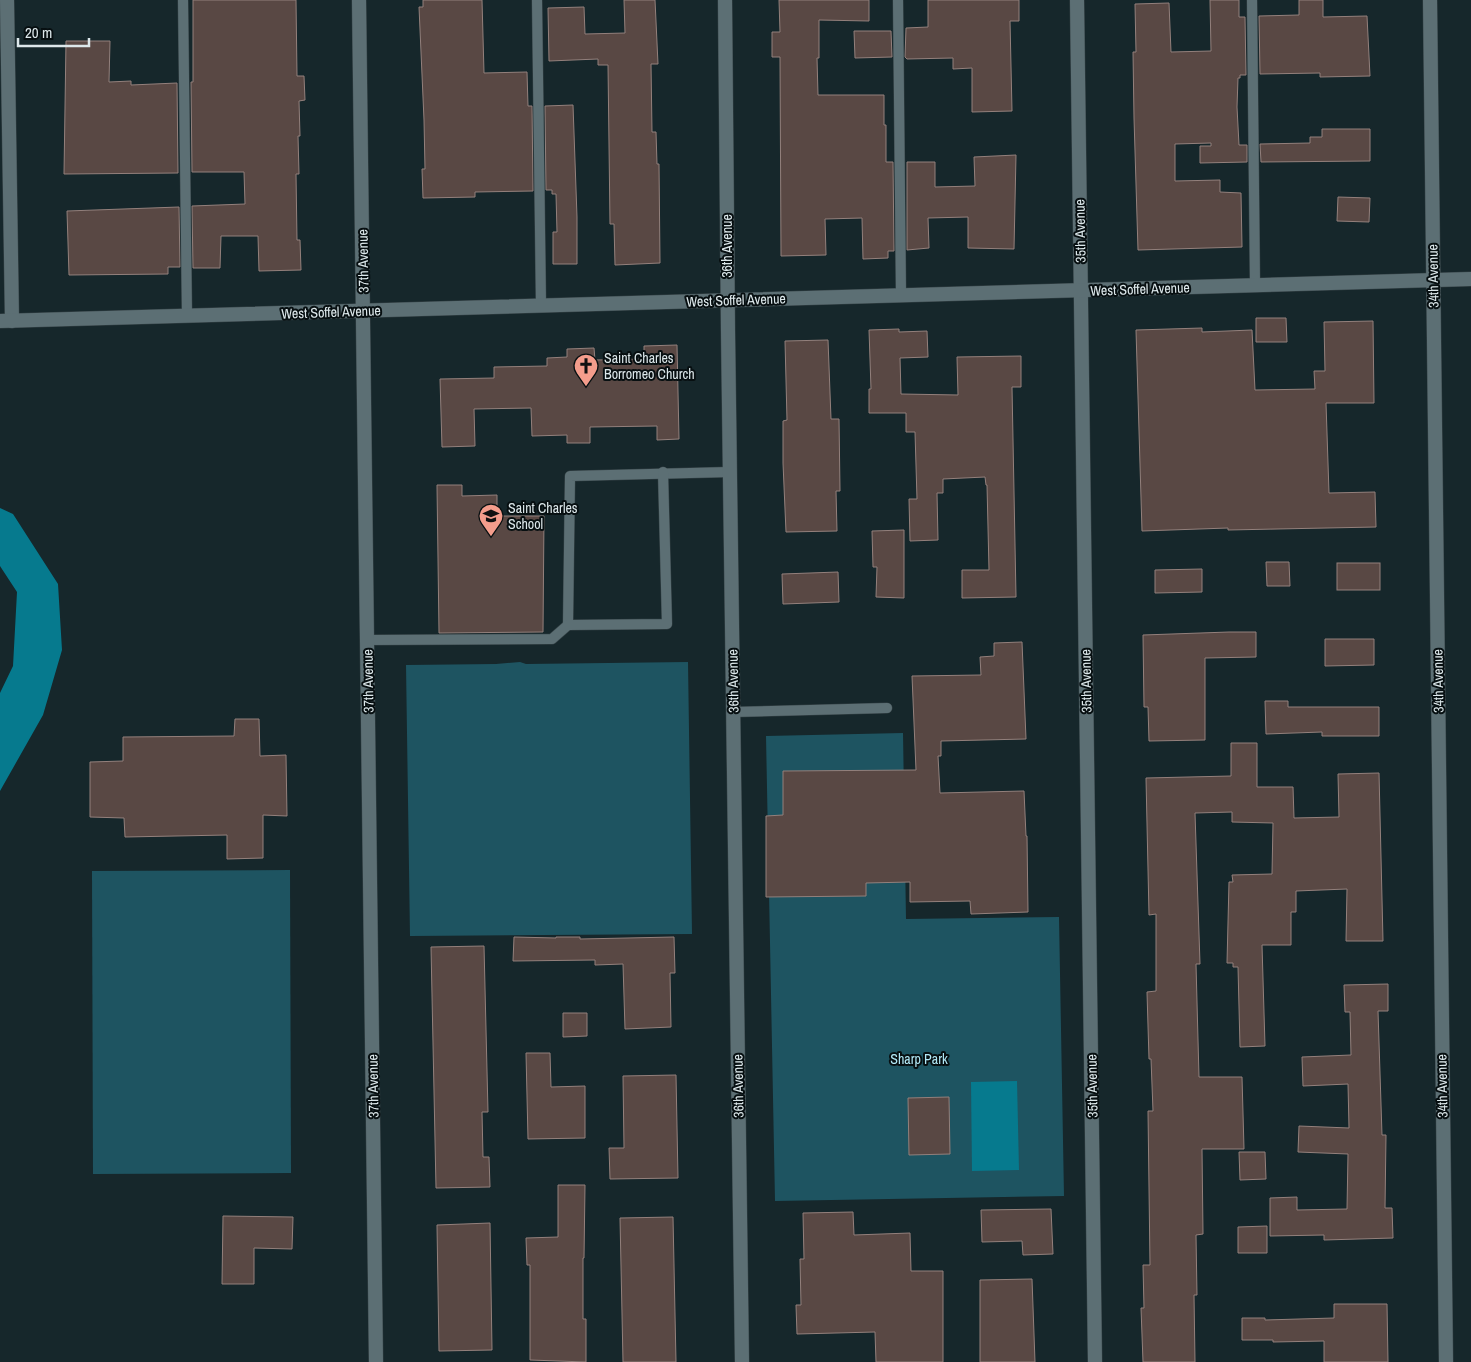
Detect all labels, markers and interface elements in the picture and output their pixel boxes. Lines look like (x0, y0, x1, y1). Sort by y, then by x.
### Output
scale bar (18, 15, 89, 47)
text: 20 m (25, 22, 52, 43)
street label: 35th Avenue (1070, 199, 1090, 263)
street label: 36th Avenue (718, 214, 736, 278)
street label: 37th Avenue (353, 229, 373, 293)
street label: 34th Avenue (1423, 244, 1443, 308)
street label: West Soffel Avenue (1090, 278, 1190, 300)
street label: West Soffel Avenue (686, 289, 786, 311)
street label: West Soffel Avenue (281, 301, 381, 323)
place label: Saint Charles Borromeo Church (604, 349, 695, 383)
church icon: Saint Charles Borromeo Church (573, 353, 599, 387)
place label: Saint Charles School (508, 499, 578, 533)
school or university icon: Saint Charles School (478, 503, 504, 537)
street label: 37th Avenue (358, 649, 378, 713)
street label: 36th Avenue (723, 649, 743, 713)
street label: 35th Avenue (1076, 649, 1096, 713)
street label: 34th Avenue (1428, 649, 1448, 713)
park label: Sharp Park (890, 1050, 948, 1068)
street label: 37th Avenue (363, 1054, 383, 1118)
street label: 36th Avenue (728, 1054, 748, 1118)
street label: 35th Avenue (1082, 1054, 1102, 1118)
street label: 34th Avenue (1432, 1054, 1452, 1118)

